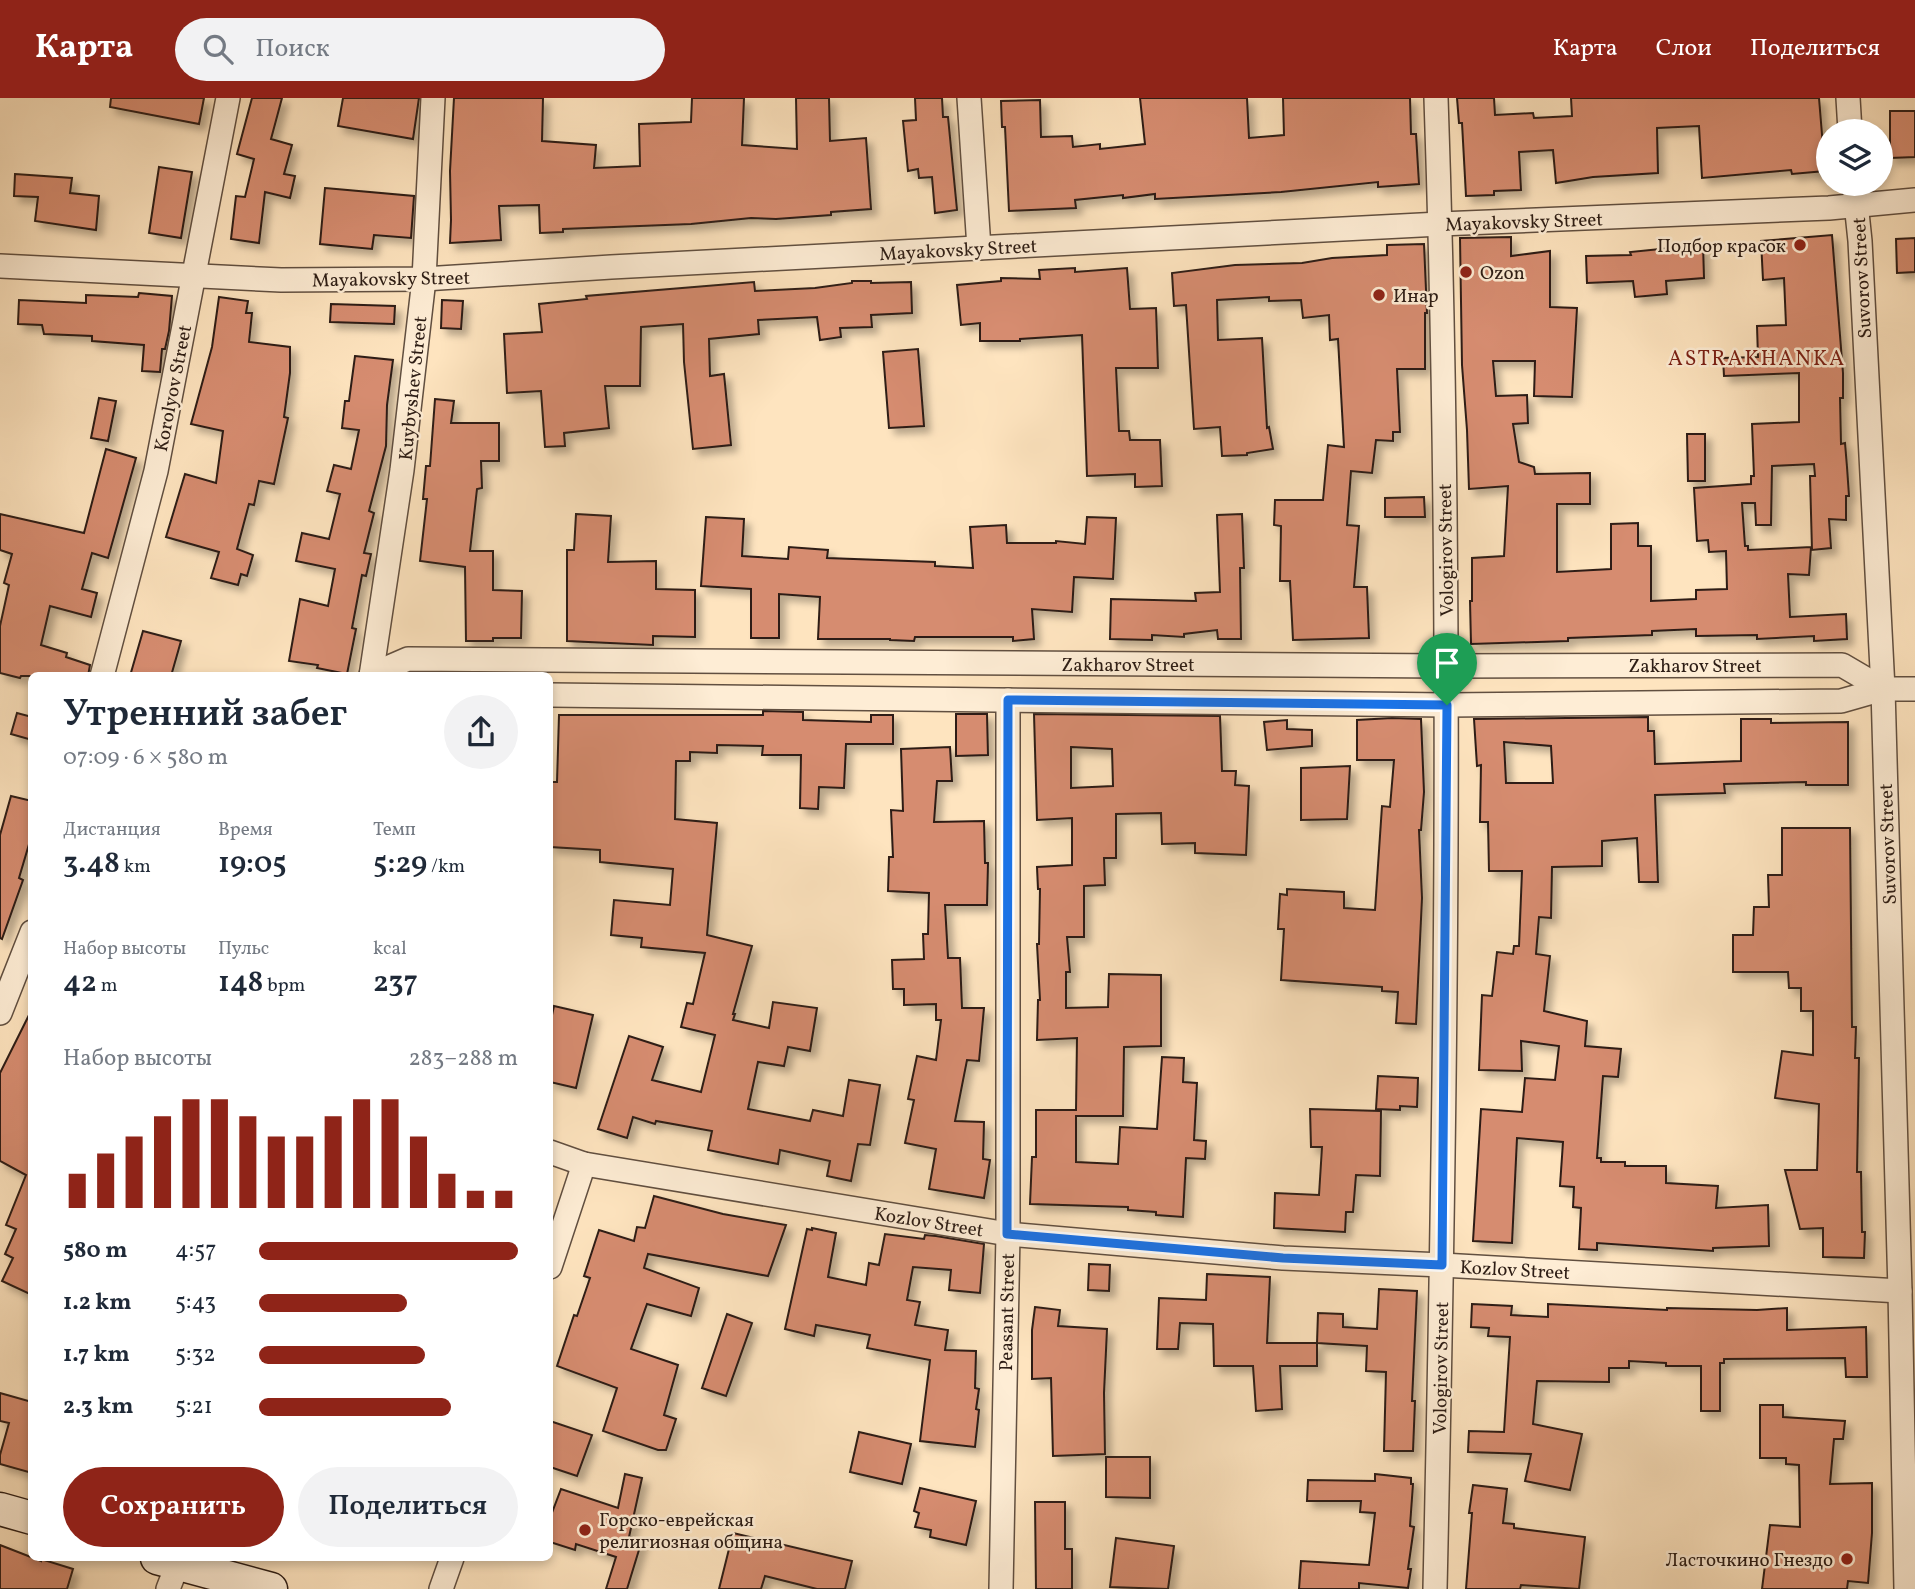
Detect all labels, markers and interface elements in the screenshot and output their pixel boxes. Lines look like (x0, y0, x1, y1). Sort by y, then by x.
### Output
search box (175, 18, 665, 81)
text: Карта (35, 26, 133, 72)
icon: search (199, 30, 237, 68)
text: Поиск (255, 31, 330, 67)
text: Карта (1553, 32, 1618, 66)
text: Слои (1656, 32, 1712, 66)
text: Поделиться (1750, 32, 1880, 66)
map controls (1816, 119, 1893, 196)
button: layers (1816, 119, 1893, 196)
street label: Mayakovsky Street (1445, 207, 1604, 239)
street label: Suvorov Street (1847, 216, 1879, 339)
street label: Mayakovsky Street (878, 234, 1038, 268)
place label: Подбор красок (1657, 234, 1786, 260)
marker: Подбор красок (1792, 237, 1808, 253)
place label: Ozon (1480, 261, 1525, 287)
marker: Ozon (1458, 264, 1474, 280)
street label: Mayakovsky Street (312, 266, 471, 294)
place label: Инар (1393, 284, 1439, 310)
marker: Инар (1371, 287, 1387, 303)
street label: Kuybyshev Street (393, 314, 435, 462)
street label: Korolyov Street (149, 322, 199, 454)
district label: ASTRAKHANKA (1668, 345, 1846, 374)
street label: Vologirov Street (1433, 483, 1461, 617)
pin (1417, 633, 1477, 705)
icon: arrive (1428, 644, 1466, 682)
street label: Zakharov Street (1061, 653, 1195, 679)
street label: Zakharov Street (1628, 654, 1762, 680)
text: Утренний забег (63, 689, 347, 742)
button: share (444, 695, 518, 769)
text: 07:09 · 6 × 580 m (63, 742, 228, 774)
street label: Suvorov Street (1874, 782, 1904, 905)
text: Дистанция (63, 817, 161, 843)
text: Время (218, 817, 273, 843)
text: Темп (373, 817, 416, 843)
text: 3.48 (63, 843, 120, 885)
text: 19:05 (218, 843, 287, 885)
text: 5:29 (373, 843, 427, 885)
text: km (120, 854, 151, 880)
text: /km (427, 854, 465, 880)
text: Набор высоты (63, 936, 186, 962)
text: Пульс (218, 936, 269, 962)
text: kcal (373, 936, 407, 962)
text: 42 (63, 962, 97, 1004)
text: 148 (218, 962, 264, 1004)
text: 237 (373, 962, 418, 1004)
text: m (97, 973, 118, 999)
text: bpm (264, 973, 305, 999)
text: Набор высоты (63, 1043, 212, 1075)
text: 283–288 m (408, 1043, 518, 1075)
street label: Kozlov Street (872, 1201, 986, 1245)
text: 580 m (63, 1235, 128, 1267)
text: 4:57 (175, 1235, 216, 1267)
street label: Peasant Street (994, 1252, 1022, 1371)
street label: Kozlov Street (1459, 1255, 1571, 1287)
text: 1.2 km (63, 1287, 132, 1319)
text: 5:43 (175, 1287, 216, 1319)
street label: Vologirov Street (1428, 1301, 1456, 1435)
text: 1.7 km (63, 1339, 130, 1371)
text: 5:32 (175, 1339, 216, 1371)
text: 2.3 km (63, 1391, 134, 1423)
text: 5:21 (175, 1391, 213, 1423)
button: Сохранить (63, 1467, 284, 1547)
button: Поделиться (298, 1467, 518, 1547)
place label: Горско-еврейская религиозная община (599, 1508, 783, 1556)
marker: Горско-еврейская религиозная община (577, 1522, 593, 1538)
place label: Ласточкино Гнездо (1666, 1548, 1833, 1574)
marker: Ласточкино Гнездо (1839, 1551, 1855, 1567)

